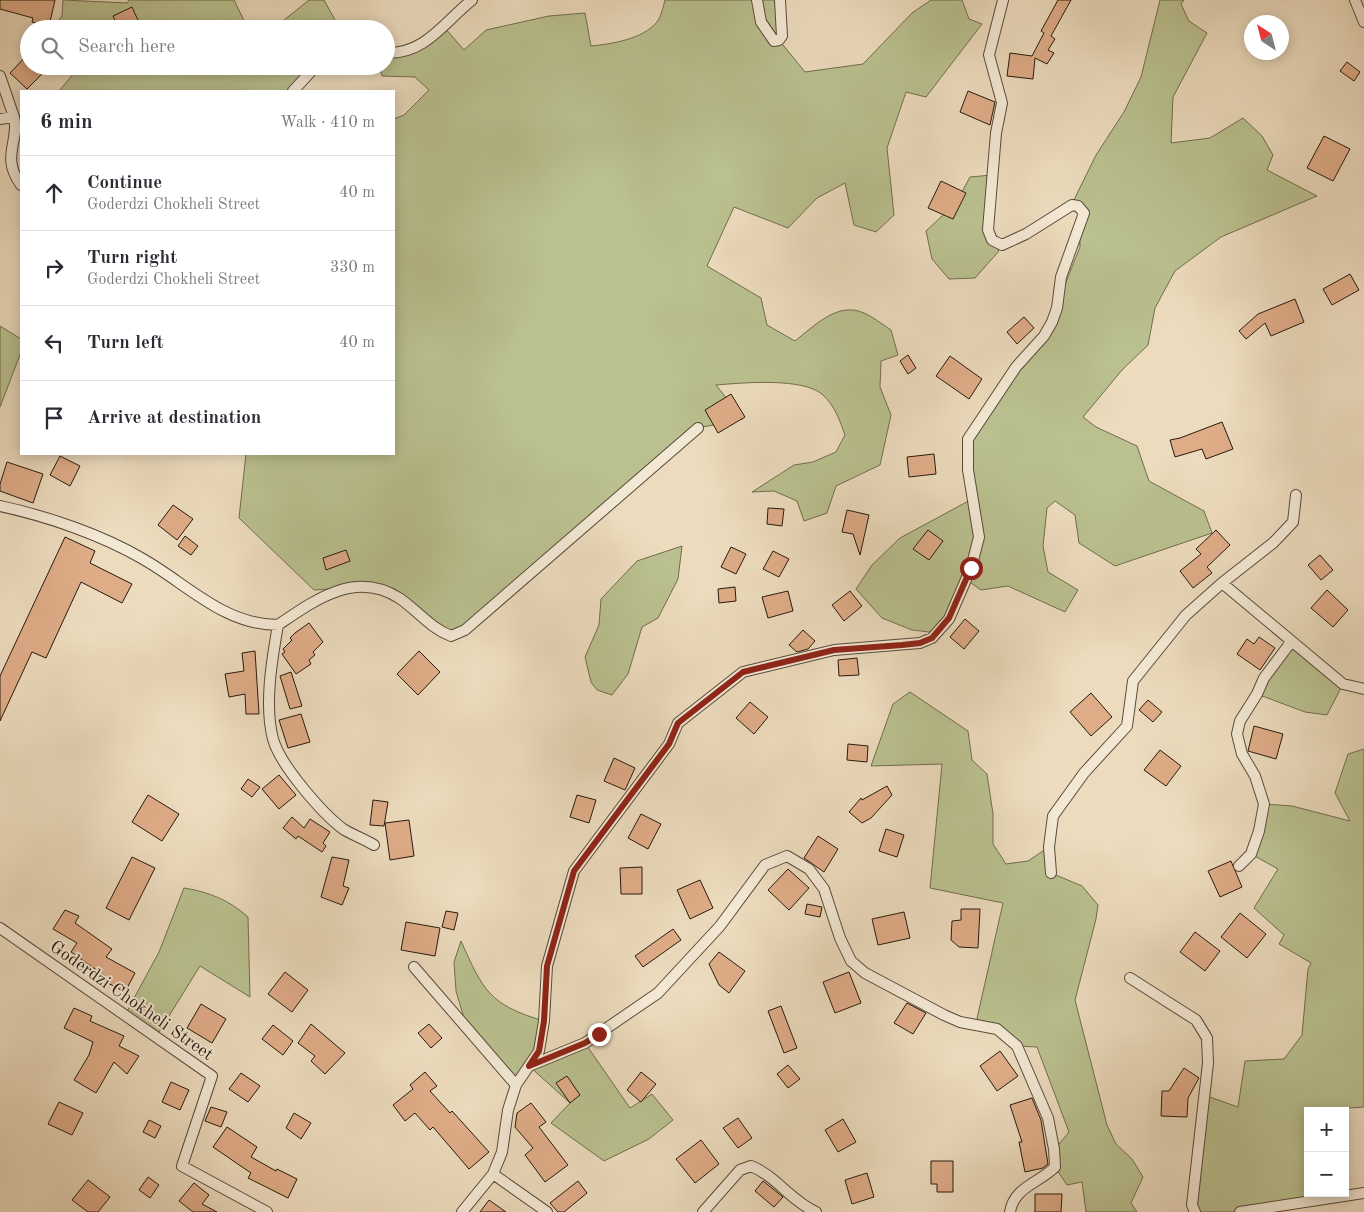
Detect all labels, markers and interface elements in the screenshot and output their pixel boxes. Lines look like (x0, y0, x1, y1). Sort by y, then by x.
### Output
north arrow (1244, 15, 1289, 60)
search box (20, 20, 395, 75)
icon: search (38, 34, 66, 62)
text: Search here (78, 38, 175, 57)
text: 6 min (40, 112, 93, 133)
text: Walk · 410 m (280, 115, 375, 131)
text: Continue (87, 174, 162, 193)
icon: ahead (40, 179, 68, 207)
text: 40 m (339, 185, 375, 201)
text: Goderdzi Chokheli Street (87, 197, 260, 213)
text: Turn right (87, 249, 177, 268)
icon: right (40, 254, 68, 282)
text: 330 m (330, 260, 375, 276)
text: Goderdzi Chokheli Street (87, 272, 260, 288)
icon: left (40, 329, 68, 357)
text: Turn left (87, 334, 164, 353)
text: 40 m (339, 335, 375, 351)
icon: arrive (40, 404, 68, 432)
text: Arrive at destination (87, 409, 261, 428)
route start (960, 557, 983, 580)
street label: Goderdzi Chokheli Street (46, 938, 216, 1064)
route end (588, 1023, 611, 1046)
map controls (1304, 1107, 1349, 1197)
button: + (1304, 1107, 1349, 1152)
button: − (1304, 1152, 1349, 1197)

